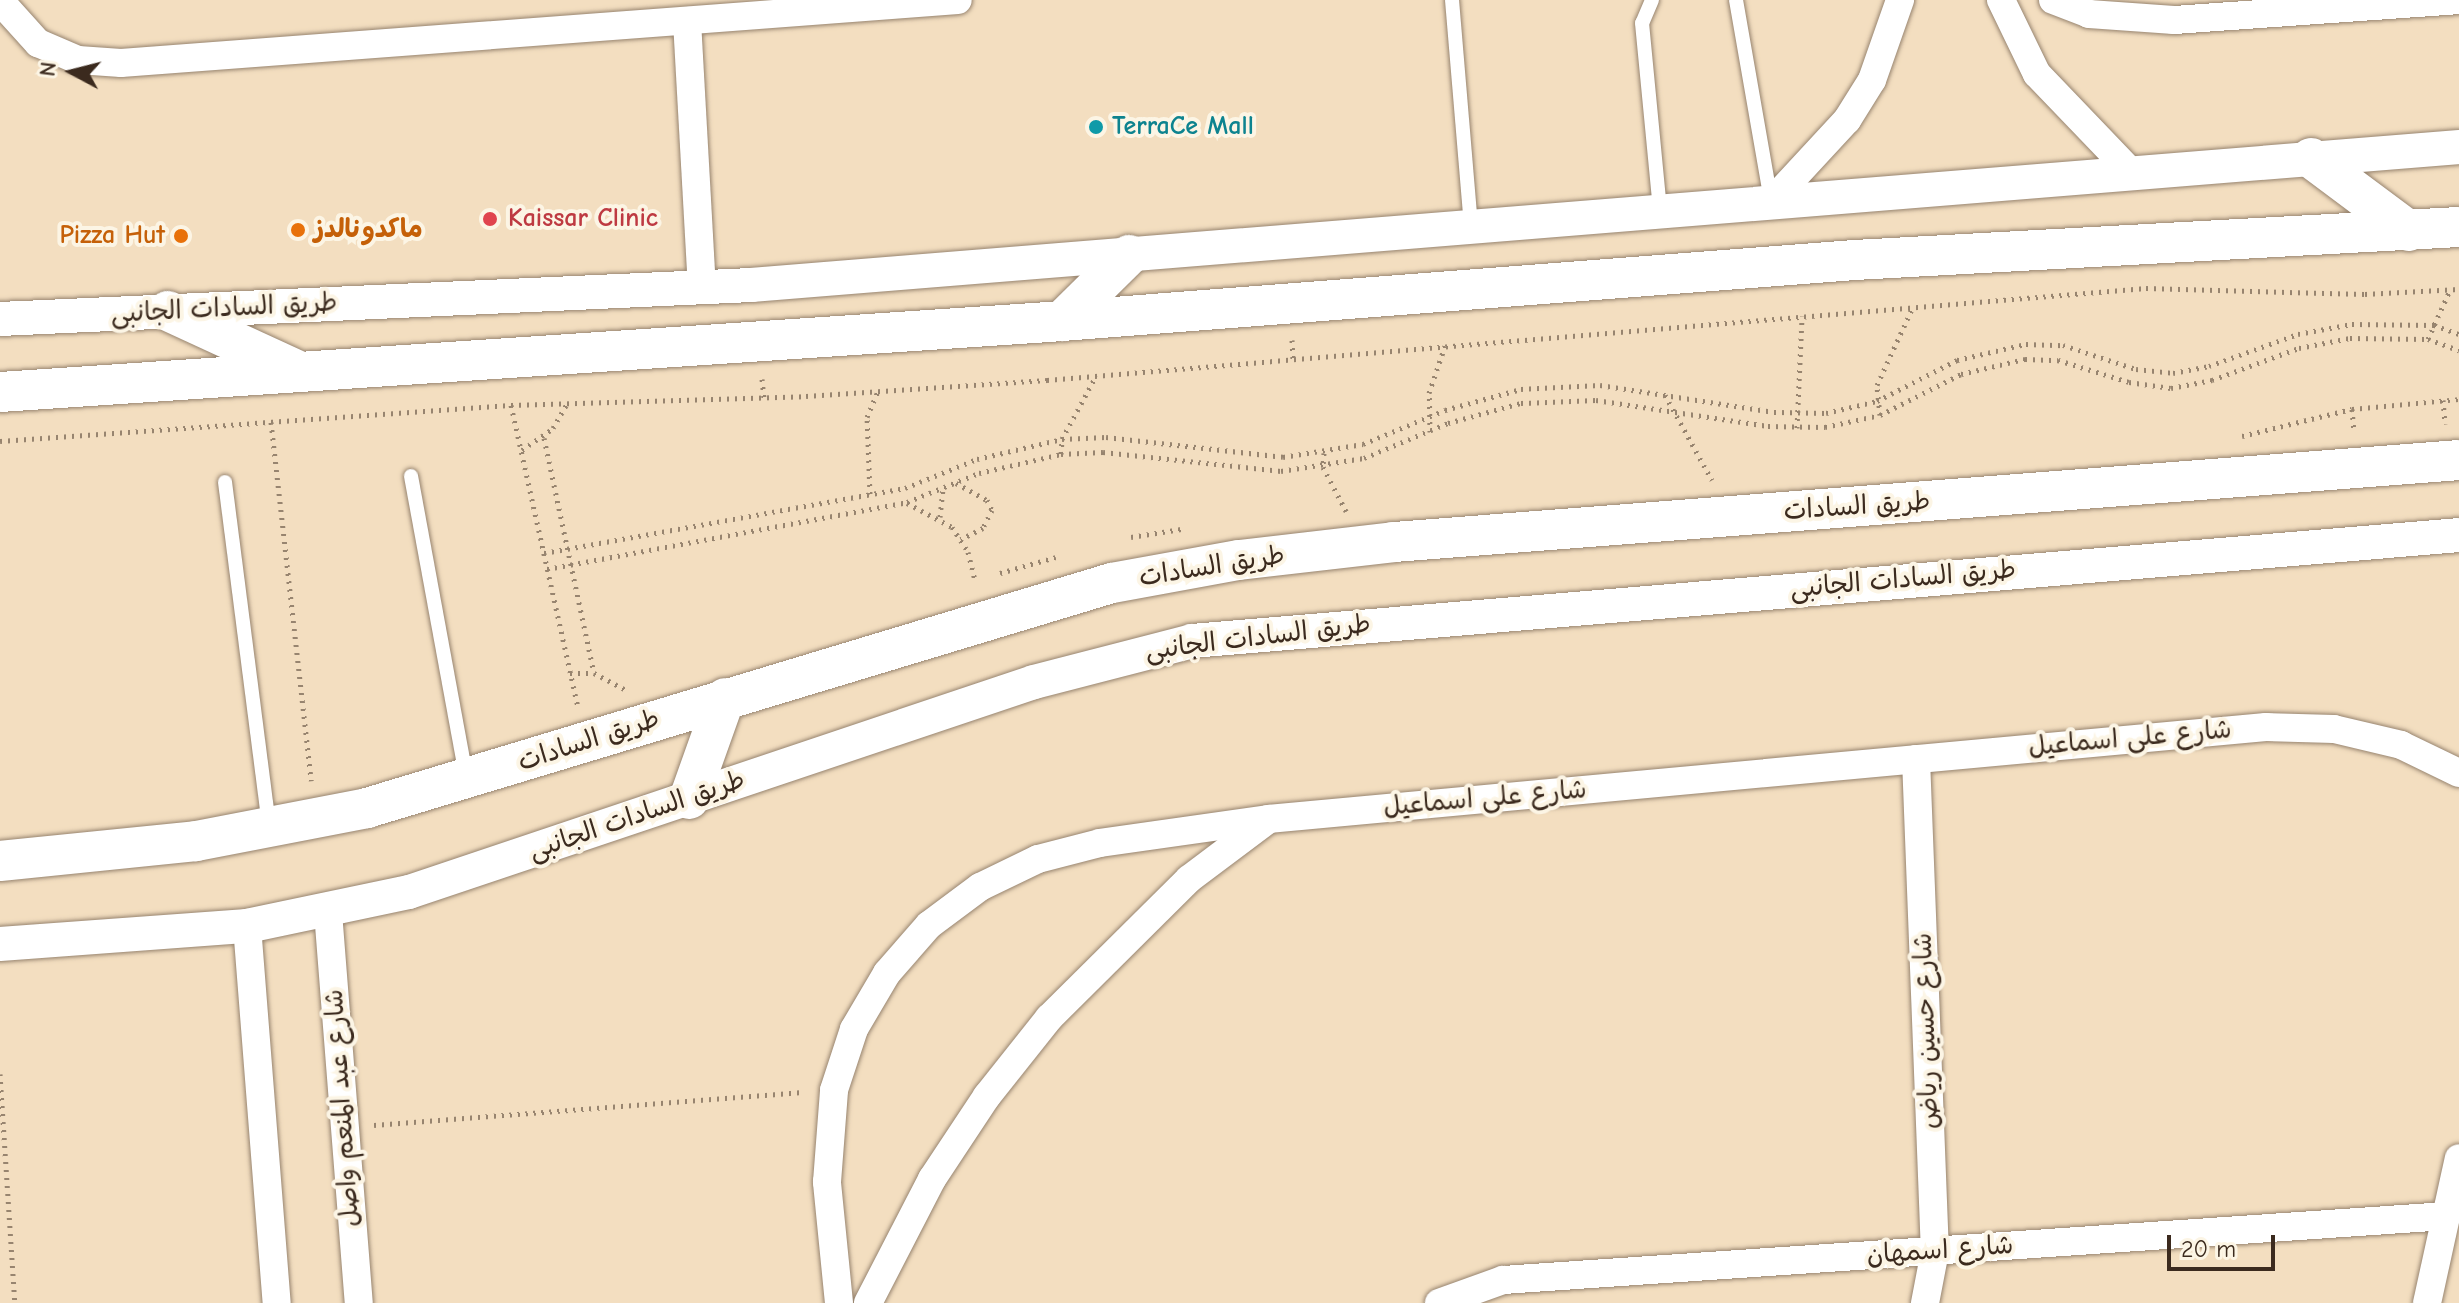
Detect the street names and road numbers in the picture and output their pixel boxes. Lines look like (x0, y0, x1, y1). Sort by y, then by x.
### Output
street label: طريق السادات الجانبى (110, 287, 338, 331)
street label: طريق السادات (1783, 486, 1931, 528)
street label: طريق السادات (1137, 540, 1287, 594)
street label: طريق السادات الجانبى (1789, 555, 2017, 605)
street label: طريق السادات الجانبى (1144, 609, 1372, 667)
street label: طريق السادات (514, 703, 664, 779)
street label: شارع على اسماعيل (2027, 715, 2233, 763)
street label: طريق السادات الجانبى (525, 764, 749, 868)
street label: شارع على اسماعيل (1382, 775, 1588, 823)
street label: شارع حسين رياض (1908, 932, 1946, 1130)
street label: شارع عبد المنعم واصل (319, 988, 367, 1228)
street label: شارع اسمهان (1866, 1230, 2014, 1272)

